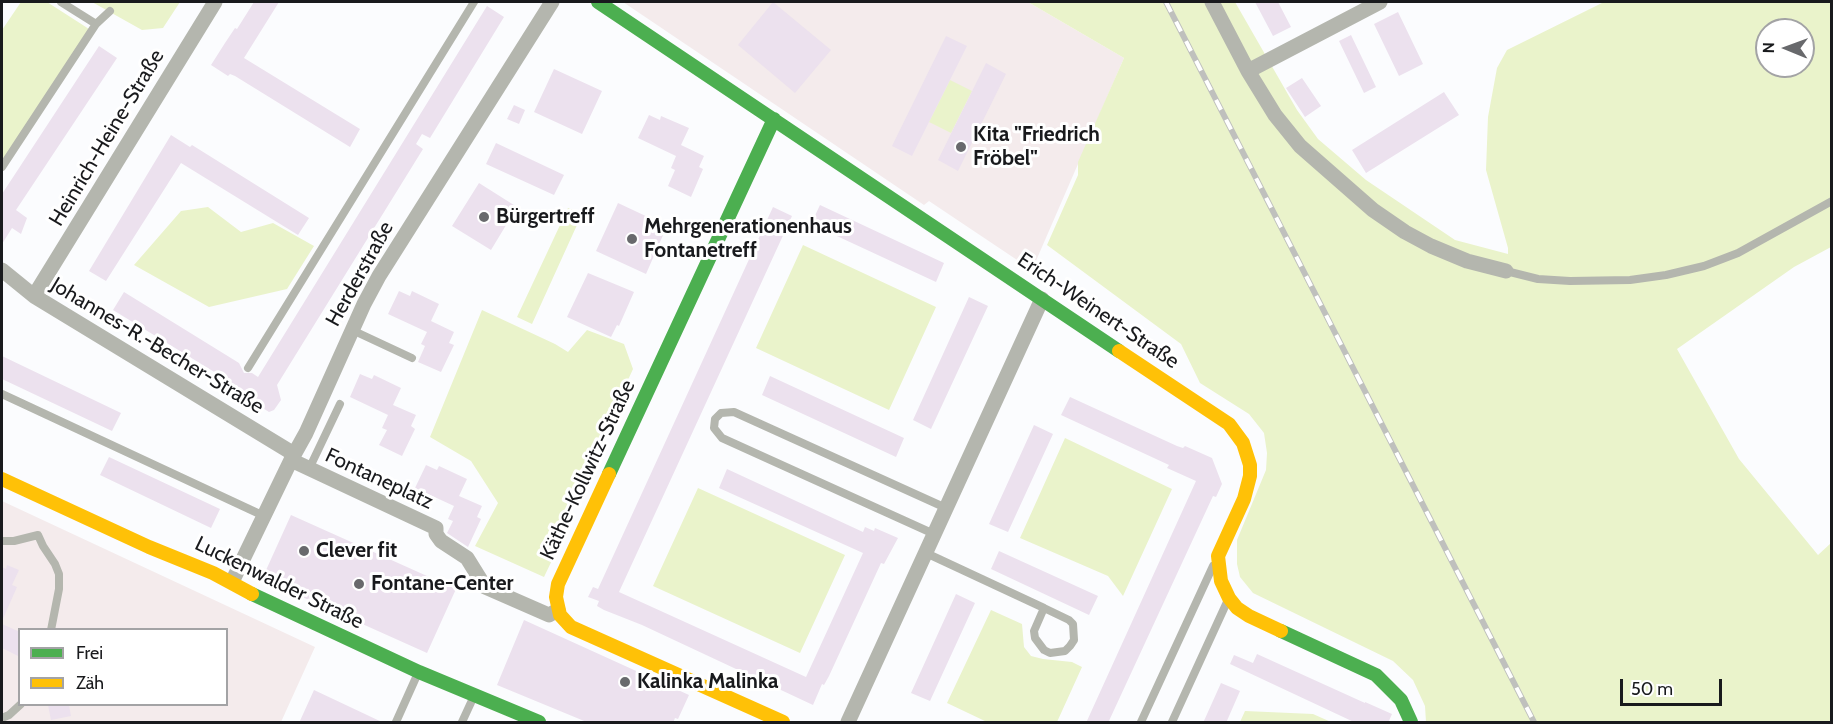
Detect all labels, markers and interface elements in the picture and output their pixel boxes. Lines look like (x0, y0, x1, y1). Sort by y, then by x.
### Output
north arrow (1755, 18, 1815, 78)
text: N (1759, 42, 1778, 54)
street label: Heinrich-Heine-Straße (44, 45, 170, 231)
place label: Kita "Friedrich Fröbel" (973, 122, 1100, 172)
marker: Kita "Friedrich Fröbel" (954, 140, 968, 154)
place label: Bürgertreff (496, 204, 595, 230)
marker: Bürgertreff (477, 210, 491, 224)
place label: Mehrgenerationenhaus Fontanetreff (644, 214, 852, 264)
street label: Herderstraße (321, 217, 399, 331)
marker: Mehrgenerationenhaus Fontanetreff (625, 232, 639, 246)
street label: Erich-Weinert-Straße (1012, 248, 1184, 374)
street label: Johannes-R.-Becher-Straße (46, 272, 268, 420)
street label: Käthe-Kollwitz-Straße (535, 376, 641, 564)
street label: Fontaneplatz (321, 443, 437, 515)
street label: Luckenwalder Straße (191, 531, 367, 635)
place label: Clever fit (316, 538, 397, 564)
marker: Clever fit (297, 544, 311, 558)
place label: Fontane-Center (371, 571, 513, 597)
marker: Fontane-Center (352, 577, 366, 591)
legend (18, 628, 228, 706)
text: Frei (76, 642, 103, 664)
scale bar (1623, 667, 1725, 705)
place label: Kalinka Malinka (637, 669, 778, 695)
text: Zäh (76, 672, 104, 694)
marker: Kalinka Malinka (618, 675, 632, 689)
text: 50 m (1631, 678, 1673, 700)

